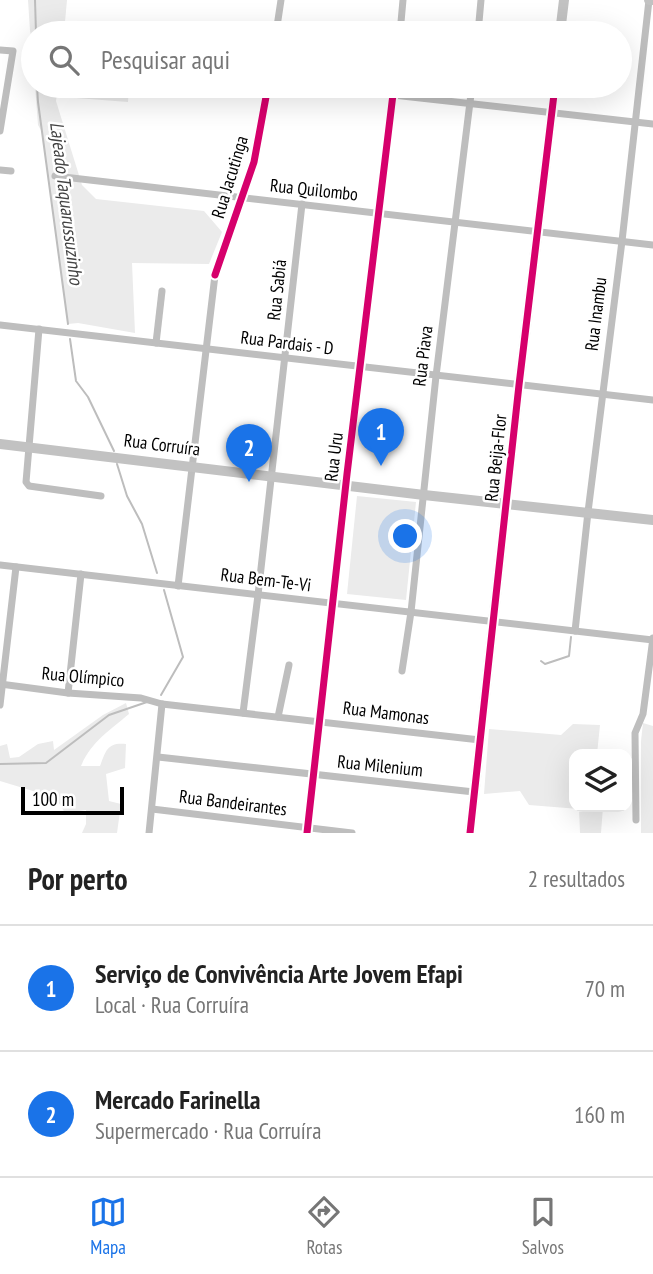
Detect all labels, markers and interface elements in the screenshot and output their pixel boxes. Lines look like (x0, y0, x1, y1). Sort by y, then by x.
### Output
search box (21, 21, 632, 98)
icon: search (45, 41, 83, 79)
text: Pesquisar aqui (101, 43, 230, 76)
water label: Lajeado Taquarussuzinho (45, 120, 89, 287)
street label: Rua Jacutinga (206, 133, 253, 221)
street label: Rua Quilombo (269, 173, 359, 206)
street label: Rua Sabiá (262, 258, 291, 322)
street label: Rua Inambu (580, 276, 611, 352)
street label: Rua Piava (407, 324, 438, 388)
street label: Rua Pardais - D (239, 325, 335, 360)
pin: 1 (358, 408, 404, 466)
street label: Rua Beija-Flor (479, 413, 512, 503)
pin: 2 (226, 424, 272, 482)
street label: Rua Corruíra (123, 428, 202, 461)
street label: Rua Uru (319, 431, 348, 483)
your location (388, 519, 422, 553)
street label: Rua Bem-Te-Vi (220, 563, 313, 596)
street label: Rua Olímpico (41, 661, 125, 692)
street label: Rua Mamonas (342, 696, 431, 729)
map controls (569, 749, 632, 812)
button: layers (569, 749, 632, 812)
street label: Rua Milenium (336, 750, 424, 781)
scale bar (21, 784, 124, 816)
street label: Rua Bandeirantes (178, 784, 288, 821)
text: 100 m (32, 787, 74, 811)
text: Por perto (28, 859, 128, 898)
text: 2 resultados (528, 864, 625, 893)
text: Serviço de Convivência Arte Jovem Efapi (95, 957, 463, 990)
text: 1 (46, 974, 57, 1003)
text: 70 m (584, 974, 625, 1003)
text: Local · Rua Corruíra (95, 990, 249, 1019)
text: Mercado Farinella (95, 1083, 261, 1116)
text: 2 (46, 1100, 57, 1129)
text: 160 m (574, 1100, 625, 1129)
text: Supermercado · Rua Corruíra (95, 1116, 321, 1145)
tab: Mapa (89, 1193, 127, 1259)
tab: Rotas (305, 1193, 343, 1259)
tab: Salvos (522, 1193, 564, 1259)

